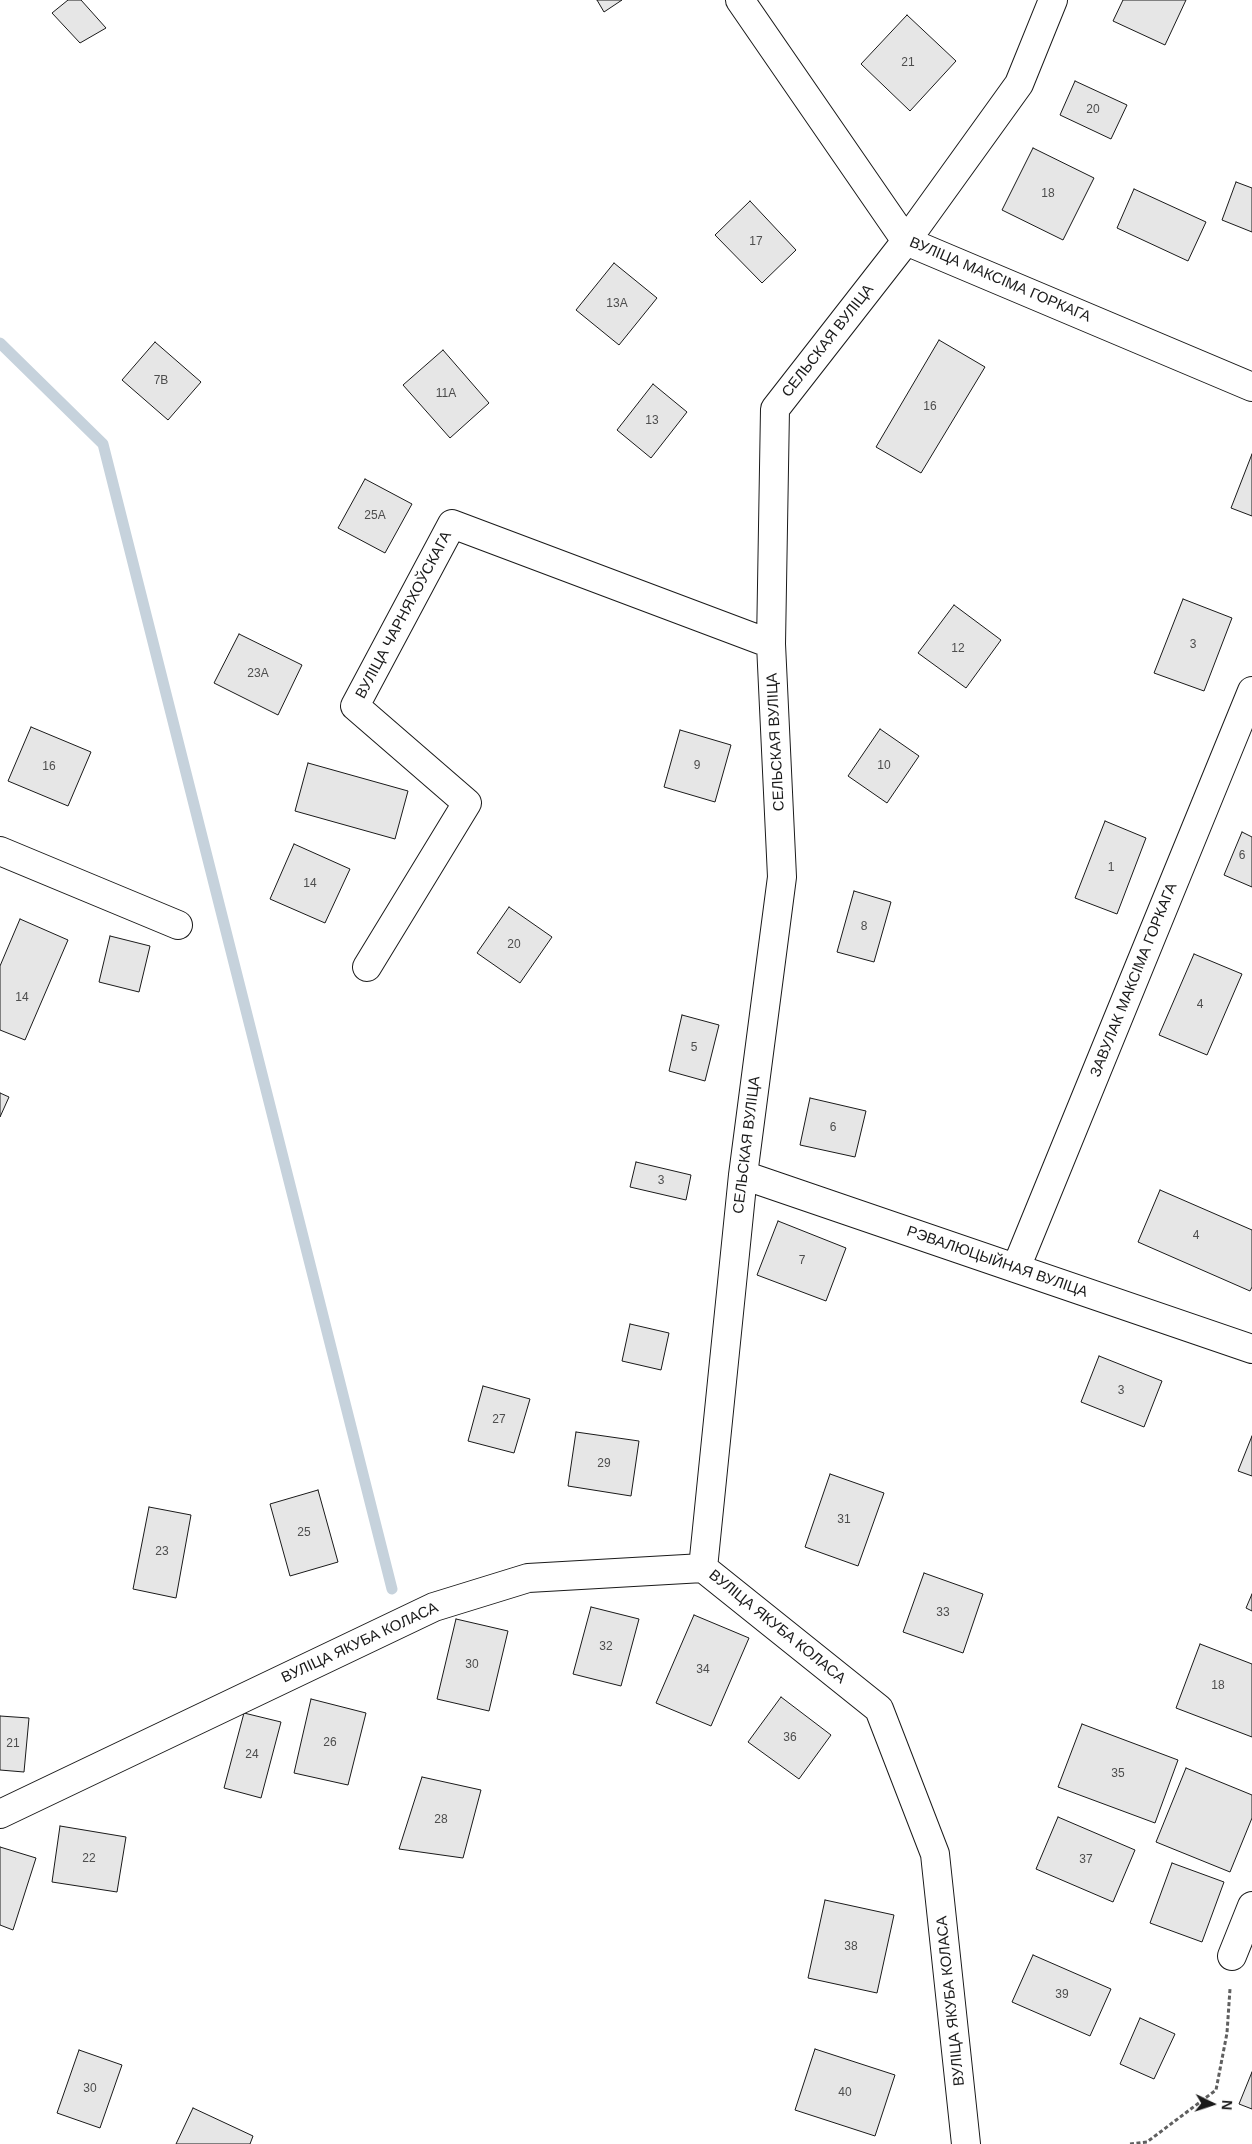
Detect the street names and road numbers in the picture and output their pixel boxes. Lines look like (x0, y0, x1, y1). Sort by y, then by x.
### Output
street label: ВУЛІЦА МАКСІМА ГОРКАГА (907, 234, 1093, 326)
street label: СЕЛЬСКАЯ ВУЛІЦА (778, 281, 878, 401)
street label: ВУЛІЦА ЧАРНЯХОЎСКАГА (352, 528, 456, 702)
street label: СЕЛЬСКАЯ ВУЛІЦА (763, 672, 789, 812)
street label: ЗАВУЛАК МАКСІМА ГОРКАГА (1087, 880, 1181, 1080)
street label: СЕЛЬСКАЯ ВУЛІЦА (730, 1075, 764, 1215)
street label: РЭВАЛЮЦЫЙНАЯ ВУЛІЦА (904, 1223, 1090, 1301)
street label: ВУЛІЦА ЯКУБА КОЛАСА (705, 1566, 849, 1688)
street label: ВУЛІЦА ЯКУБА КОЛАСА (279, 1599, 441, 1687)
street label: ВУЛІЦА ЯКУБА КОЛАСА (933, 1915, 969, 2087)

